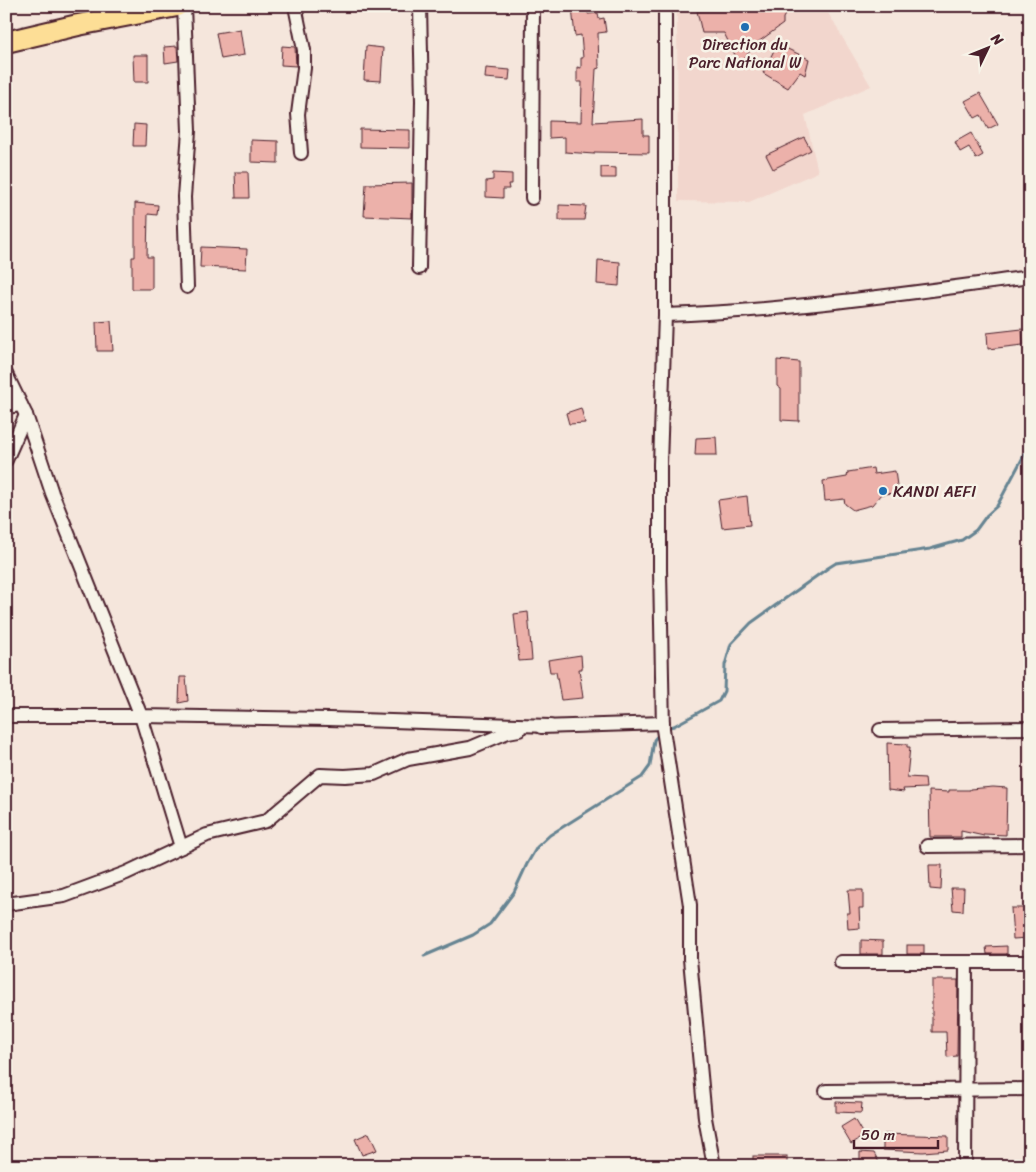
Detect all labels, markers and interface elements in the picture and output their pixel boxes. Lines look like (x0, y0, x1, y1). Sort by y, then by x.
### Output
marker: Direction du Parc National W (739, 21, 751, 33)
north arrow (964, 22, 1014, 72)
text: N (984, 27, 1010, 52)
place label: Direction du Parc National W (689, 30, 802, 77)
place label: KANDI AEFI (893, 477, 976, 506)
marker: KANDI AEFI (877, 485, 889, 497)
scale bar (854, 1117, 937, 1149)
text: 50 m (861, 1122, 896, 1148)

